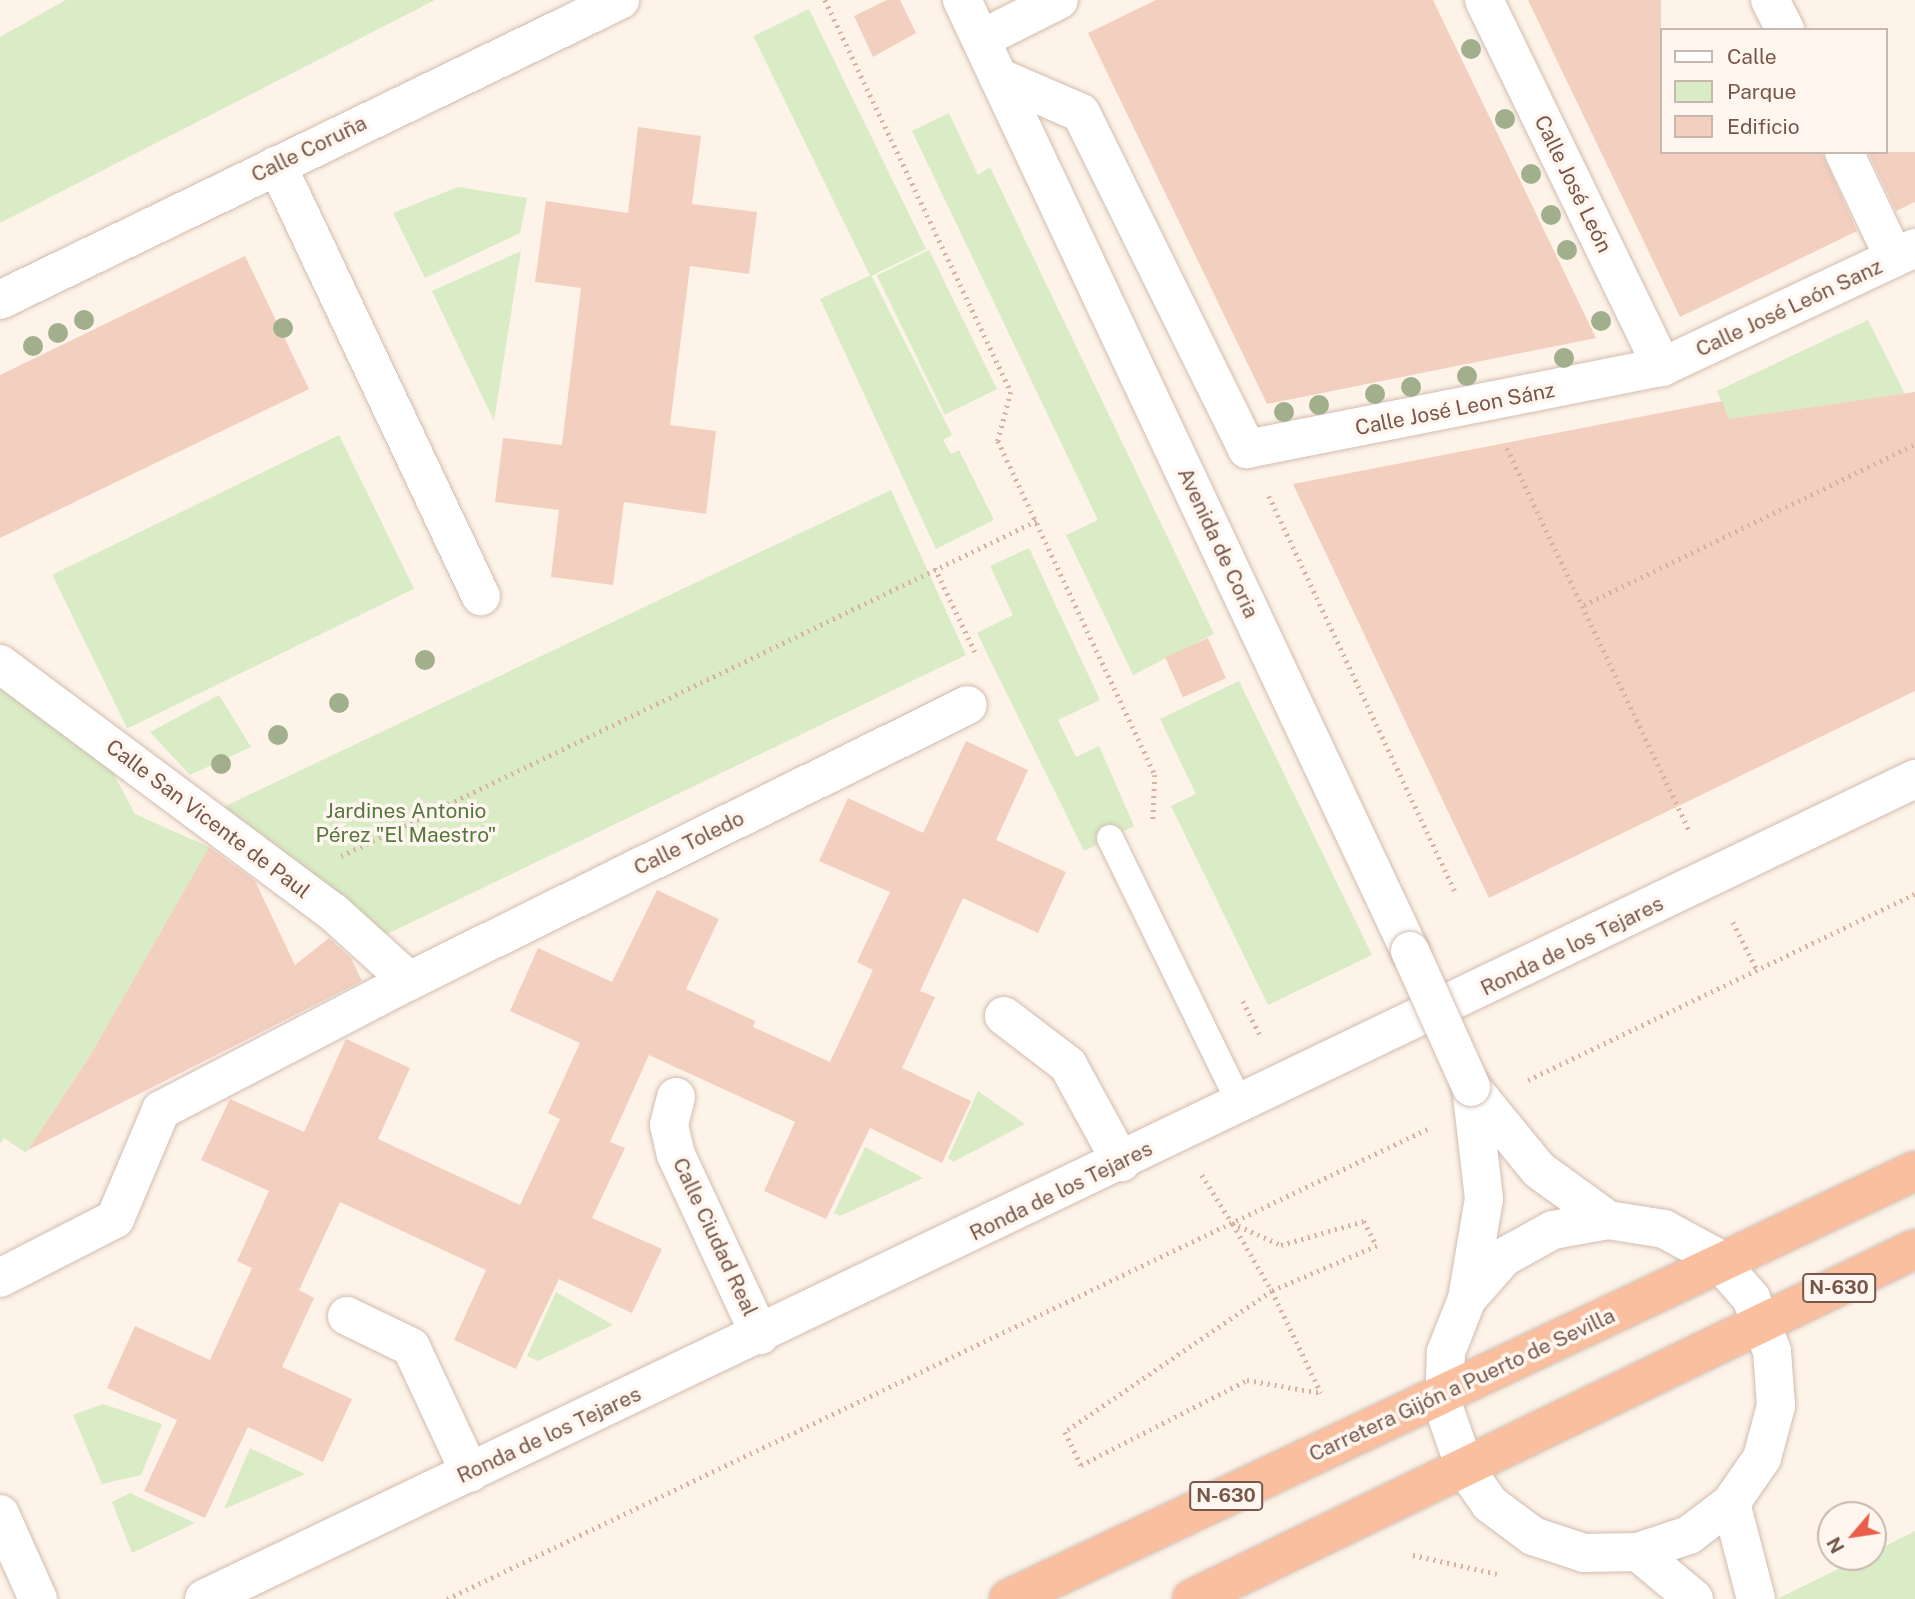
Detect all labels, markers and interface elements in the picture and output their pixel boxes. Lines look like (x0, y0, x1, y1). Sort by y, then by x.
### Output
legend (1660, 28, 1887, 154)
text: Calle (1727, 44, 1777, 69)
text: Parque (1727, 79, 1796, 104)
street label: Calle Coruña (247, 110, 371, 188)
street label: Calle José León (1529, 111, 1617, 257)
text: Edificio (1727, 114, 1800, 139)
street label: Calle José León Sanz (1692, 254, 1886, 362)
street label: Calle José Leon Sánz (1353, 377, 1557, 441)
street label: Avenida de Coria (1172, 464, 1264, 622)
street label: Calle San Vicente de Paul (101, 734, 315, 904)
park label: Jardines Antonio Pérez "El Maestro" (315, 798, 497, 848)
street label: Calle Toledo (630, 805, 748, 881)
street label: Ronda de los Tejares (1476, 891, 1668, 1001)
street label: Ronda de los Tejares (965, 1136, 1157, 1246)
street label: Calle Ciudad Real (667, 1154, 763, 1320)
road number: N-630 (1800, 1272, 1878, 1304)
street label: Carretera Gijón a Puerto de Sevilla (1305, 1303, 1619, 1467)
street label: Ronda de los Tejares (453, 1381, 645, 1489)
road number: N-630 (1188, 1480, 1264, 1512)
north arrow (1817, 1501, 1887, 1571)
text: N (1822, 1533, 1849, 1557)

